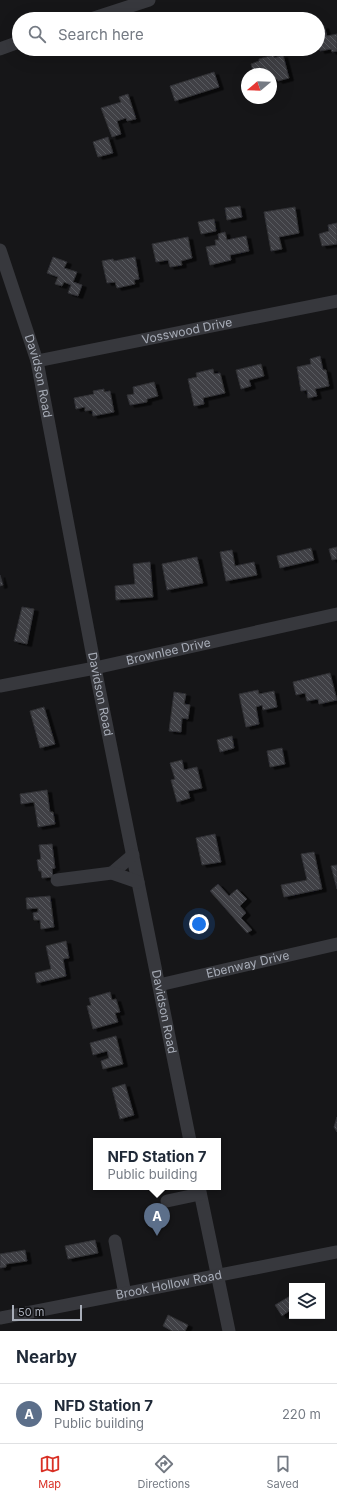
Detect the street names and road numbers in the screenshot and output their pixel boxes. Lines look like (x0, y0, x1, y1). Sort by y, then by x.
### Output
street label: Vosswood Drive (140, 314, 234, 347)
street label: Davidson Road (22, 332, 56, 419)
street label: Brownlee Drive (125, 634, 212, 668)
street label: Davidson Road (85, 651, 116, 737)
street label: Ebenway Drive (204, 947, 291, 981)
street label: Davidson Road (149, 968, 180, 1055)
street label: Brook Hollow Road (114, 1267, 223, 1302)

